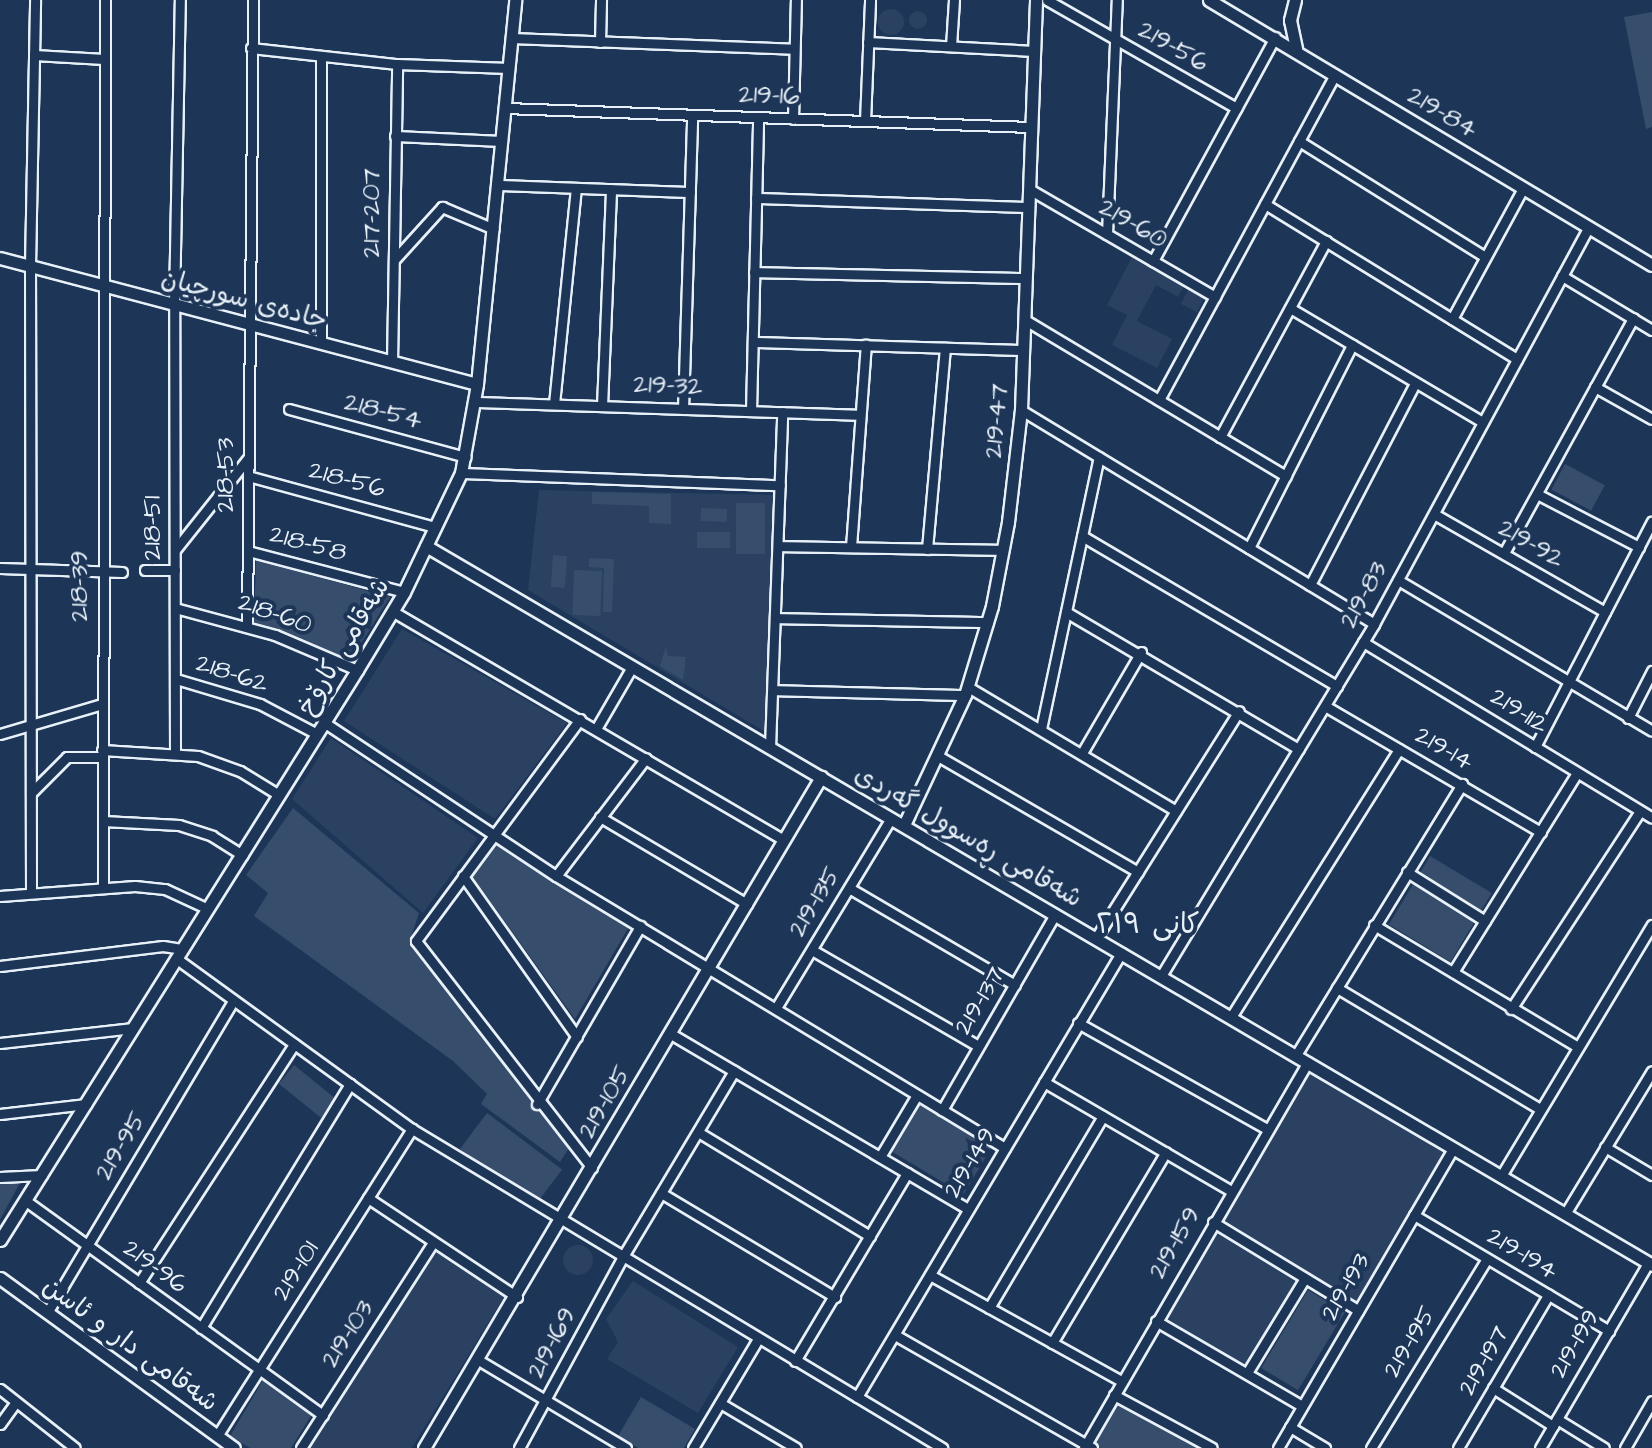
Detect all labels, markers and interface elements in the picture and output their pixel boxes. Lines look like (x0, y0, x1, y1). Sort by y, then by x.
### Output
street label: 219-56 (1132, 15, 1214, 79)
street label: 219-16 (738, 79, 800, 113)
street label: 219-84 (1402, 80, 1482, 146)
street label: 217-207 (356, 168, 388, 258)
street label: 219-60 (1093, 192, 1173, 256)
street label: جادەی سورچیان (158, 263, 330, 337)
street label: 219-32 (633, 369, 703, 403)
street label: 219-47 (978, 382, 1016, 460)
street label: 218-54 (341, 387, 425, 437)
street label: 218-53 (210, 438, 242, 512)
street label: 218-56 (305, 455, 389, 505)
street label: 218-51 (137, 496, 169, 560)
street label: 219-92 (1493, 513, 1569, 575)
street label: 218-58 (266, 519, 350, 569)
street label: 218-39 (64, 550, 96, 622)
street label: 219-83 (1333, 556, 1395, 634)
street label: شەقامی کارۆخ (291, 573, 397, 721)
street label: 218-60 (234, 587, 316, 641)
street label: 218-62 (192, 648, 272, 700)
street label: 219-112 (1484, 681, 1554, 741)
street label: 219-14 (1409, 720, 1479, 778)
street label: شەقامی ڕەسوول گەردی (849, 759, 1087, 915)
street label: 219-135 (782, 861, 848, 943)
district label: کانی ٢١٩ (1096, 908, 1200, 942)
street label: 219-137 (948, 961, 1012, 1041)
street label: 219-105 (572, 1060, 638, 1144)
street label: 219-95 (88, 1106, 154, 1186)
street label: 219-149 (937, 1122, 1003, 1204)
street label: 219-159 (1142, 1202, 1208, 1284)
street label: 219-194 (1481, 1221, 1563, 1287)
street label: 219-96 (117, 1233, 193, 1301)
street label: 219-101 (266, 1236, 326, 1306)
street label: 219-193 (1314, 1248, 1378, 1326)
street label: شەقامی دار و ئاسن (36, 1271, 224, 1419)
street label: 219-103 (315, 1294, 381, 1374)
street label: 219-195 (1377, 1301, 1443, 1383)
street label: 219-169 (521, 1302, 583, 1384)
street label: 219-199 (1543, 1304, 1607, 1384)
street label: 219-197 (1452, 1321, 1516, 1401)

